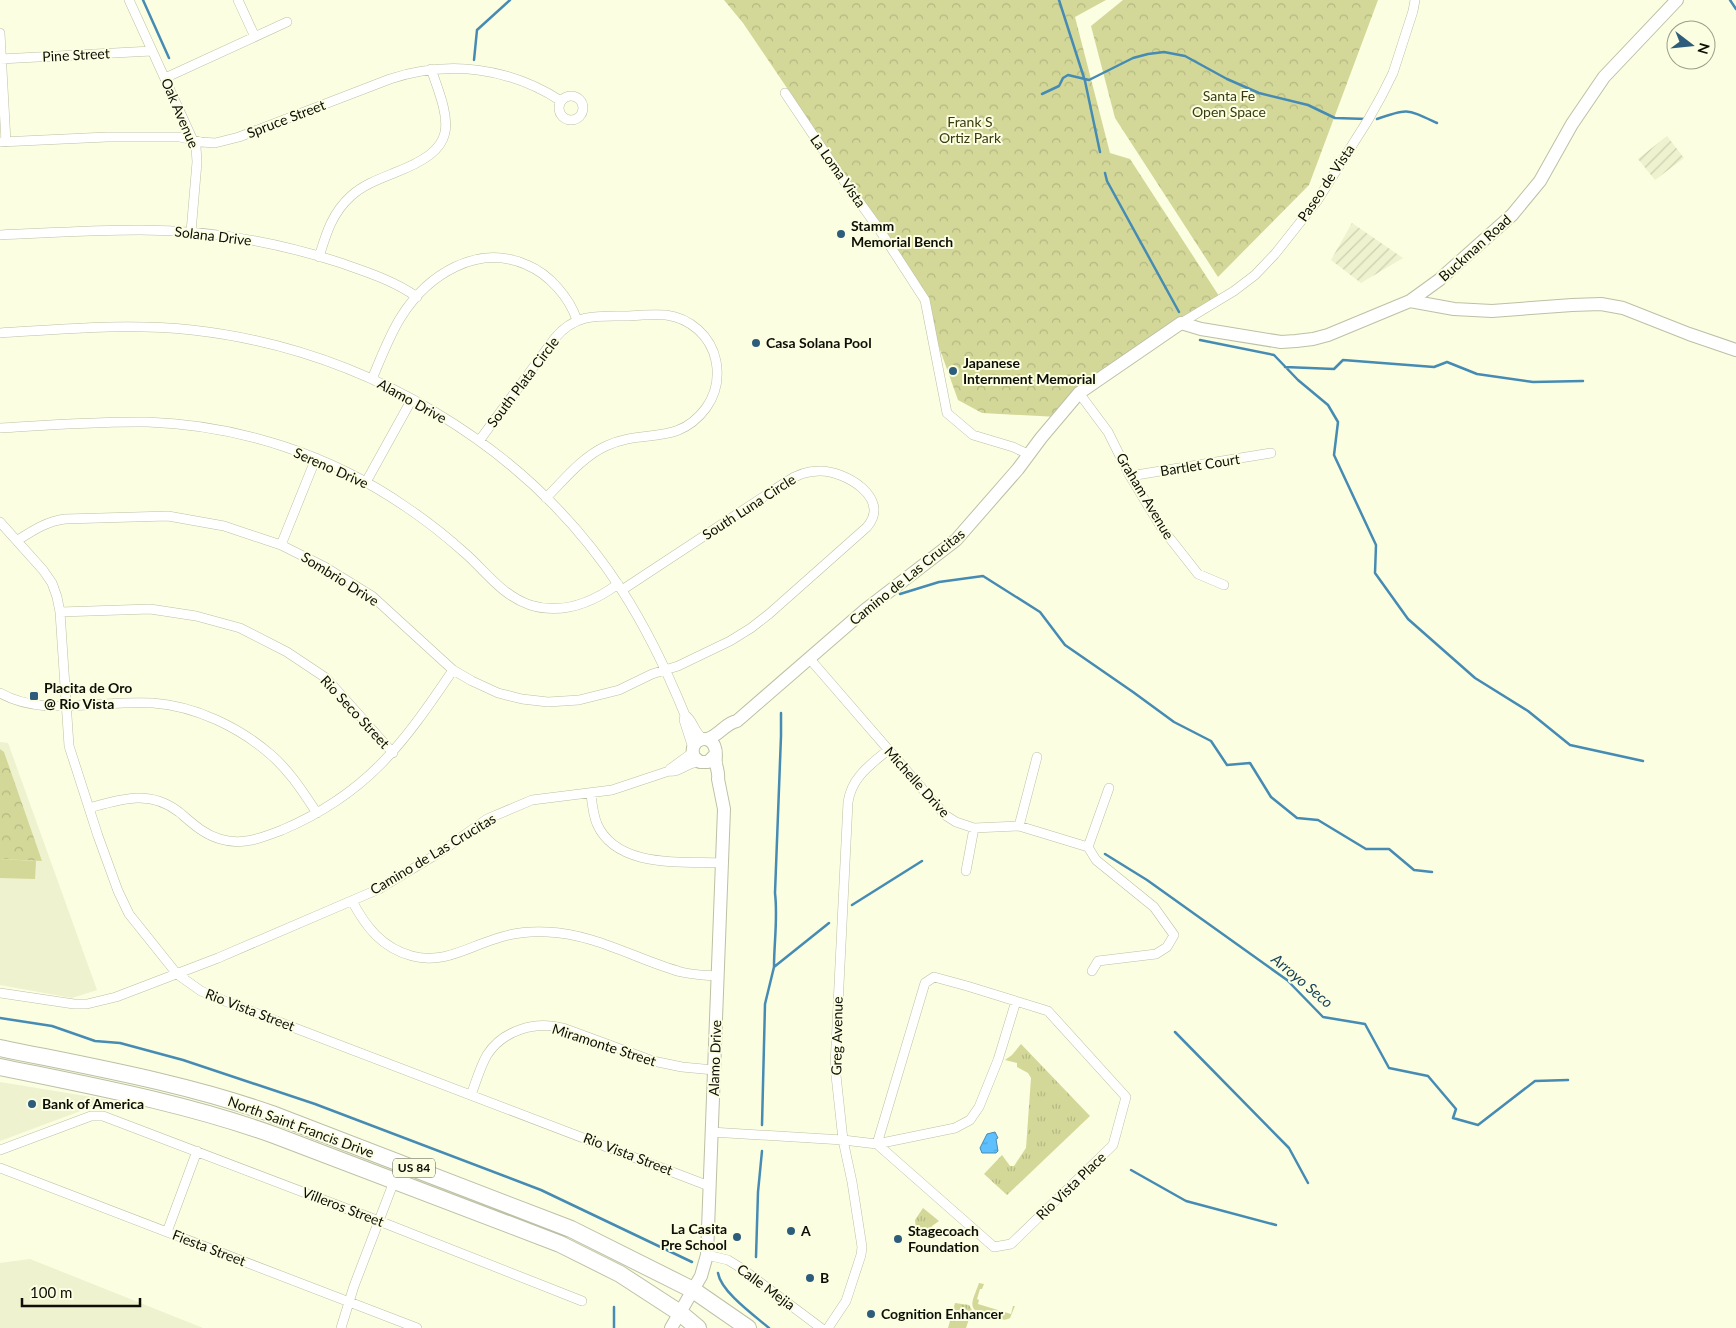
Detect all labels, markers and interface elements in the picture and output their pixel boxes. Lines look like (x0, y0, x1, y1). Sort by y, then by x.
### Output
north arrow (1666, 20, 1716, 70)
text: N (1694, 41, 1714, 56)
street label: Pine Street (42, 44, 110, 65)
street label: Oak Avenue (158, 75, 203, 150)
park label: Santa Fe Open Space (1192, 87, 1266, 120)
street label: Spruce Street (244, 96, 327, 141)
park label: Frank S Ortiz Park (939, 113, 1002, 146)
street label: La Loma Vista (807, 131, 870, 210)
street label: Paseo de Vista (1294, 141, 1358, 224)
street label: Buckman Road (1435, 211, 1514, 285)
place label: Stamm Memorial Bench (851, 217, 953, 250)
street label: Solana Drive (174, 222, 253, 249)
marker: Stamm Memorial Bench (835, 228, 847, 240)
street label: South Plata Circle (483, 333, 562, 430)
place label: Casa Solana Pool (766, 334, 872, 351)
marker: Casa Solana Pool (750, 337, 762, 349)
place label: Japanese Internment Memorial (963, 354, 1096, 387)
marker: Japanese Internment Memorial (947, 365, 959, 377)
street label: Alamo Drive (375, 375, 450, 426)
street label: Sereno Drive (291, 444, 371, 492)
street label: Graham Avenue (1113, 449, 1178, 542)
street label: Bartlet Court (1159, 450, 1241, 479)
street label: South Luna Circle (699, 470, 798, 543)
street label: Camino de Las Crucitas (846, 525, 968, 628)
street label: Sombrio Drive (298, 548, 382, 609)
street label: Rio Seco Street (317, 672, 393, 752)
place label: Placita de Oro @ Rio Vista (44, 679, 132, 712)
marker: Placita de Oro @ Rio Vista (28, 690, 40, 702)
street label: Michelle Drive (881, 743, 954, 820)
street label: Camino de Las Crucitas (367, 809, 499, 898)
water label: Arroyo Seco (1268, 949, 1337, 1011)
street label: Rio Vista Street (203, 985, 297, 1034)
street label: Greg Avenue (827, 996, 846, 1076)
street label: Miramonte Street (550, 1020, 658, 1069)
street label: Alamo Drive (705, 1020, 724, 1096)
street label: North Saint Francis Drive (226, 1092, 377, 1161)
place label: Bank of America (42, 1095, 144, 1112)
marker: Bank of America (26, 1098, 38, 1110)
street label: Rio Vista Street (581, 1129, 675, 1178)
street label: Rio Vista Place (1032, 1148, 1109, 1223)
road number: US 84 (393, 1158, 435, 1178)
street label: Villeros Street (300, 1183, 386, 1230)
place label: La Casita Pre School (661, 1220, 727, 1253)
place label: A (800, 1222, 811, 1239)
place label: Stagecoach Foundation (908, 1222, 979, 1255)
marker: A (785, 1225, 797, 1237)
street label: Fiesta Street (170, 1226, 248, 1269)
marker: La Casita Pre School (731, 1231, 743, 1243)
marker: Stagecoach Foundation (892, 1233, 904, 1245)
street label: Calle Mejia (734, 1260, 799, 1313)
place label: B (820, 1269, 829, 1286)
marker: B (804, 1272, 816, 1284)
scale bar (22, 1276, 140, 1308)
text: 100 m (30, 1283, 72, 1301)
place label: Cognition Enhancer (881, 1305, 1004, 1322)
marker: Cognition Enhancer (865, 1308, 877, 1320)

